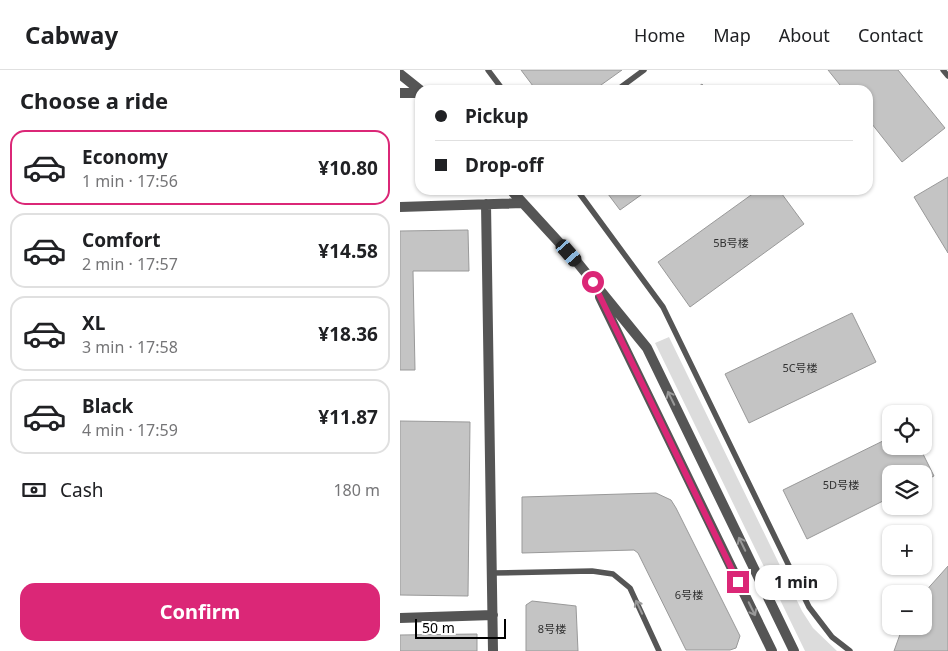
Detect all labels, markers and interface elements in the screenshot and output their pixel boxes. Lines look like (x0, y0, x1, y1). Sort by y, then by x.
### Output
text: Cabway (25, 18, 118, 51)
text: Home (634, 23, 685, 47)
text: Map (713, 23, 751, 47)
text: About (779, 23, 830, 47)
text: Contact (858, 23, 923, 47)
text: Choose a ride (20, 85, 168, 115)
text: Pickup (465, 103, 528, 129)
text: Economy (82, 144, 168, 170)
icon: car (22, 145, 67, 190)
text: Drop-off (465, 152, 544, 178)
text: ¥10.80 (318, 155, 378, 181)
text: 1 min · 17:56 (82, 170, 178, 192)
text: Comfort (82, 227, 161, 253)
icon: car (22, 228, 67, 273)
house number: 5B号楼 (713, 235, 749, 250)
car (553, 237, 584, 269)
text: ¥14.58 (318, 238, 378, 264)
text: 2 min · 17:57 (82, 253, 178, 275)
route start (582, 271, 604, 293)
text: XL (82, 310, 105, 336)
icon: car (22, 311, 67, 356)
text: ¥18.36 (318, 321, 378, 347)
text: 3 min · 17:58 (82, 336, 178, 358)
house number: 5C号楼 (782, 360, 818, 375)
one-way arrow (666, 391, 675, 406)
text: Black (82, 393, 133, 419)
icon: car (22, 394, 67, 439)
text: ¥11.87 (318, 404, 378, 430)
map controls (882, 405, 932, 635)
button: locate (882, 405, 932, 455)
text: 4 min · 17:59 (82, 419, 178, 441)
button: layers (882, 465, 932, 515)
icon: cash (20, 476, 48, 504)
text: Cash (60, 477, 104, 503)
house number: 5D号楼 (823, 477, 859, 492)
text: 180 m (333, 479, 380, 501)
button: + (882, 525, 932, 575)
one-way arrow (737, 537, 747, 552)
callout: 1 min (756, 564, 838, 600)
route end (727, 571, 749, 593)
text: 1 min (774, 571, 818, 593)
button: Confirm (20, 583, 380, 641)
button: − (882, 585, 932, 635)
house number: 6号楼 (675, 587, 703, 602)
one-way arrow (634, 600, 643, 615)
one-way arrow (747, 602, 757, 617)
scale bar (415, 616, 506, 639)
text: 50 m (422, 618, 455, 637)
house number: 8号楼 (538, 621, 566, 636)

